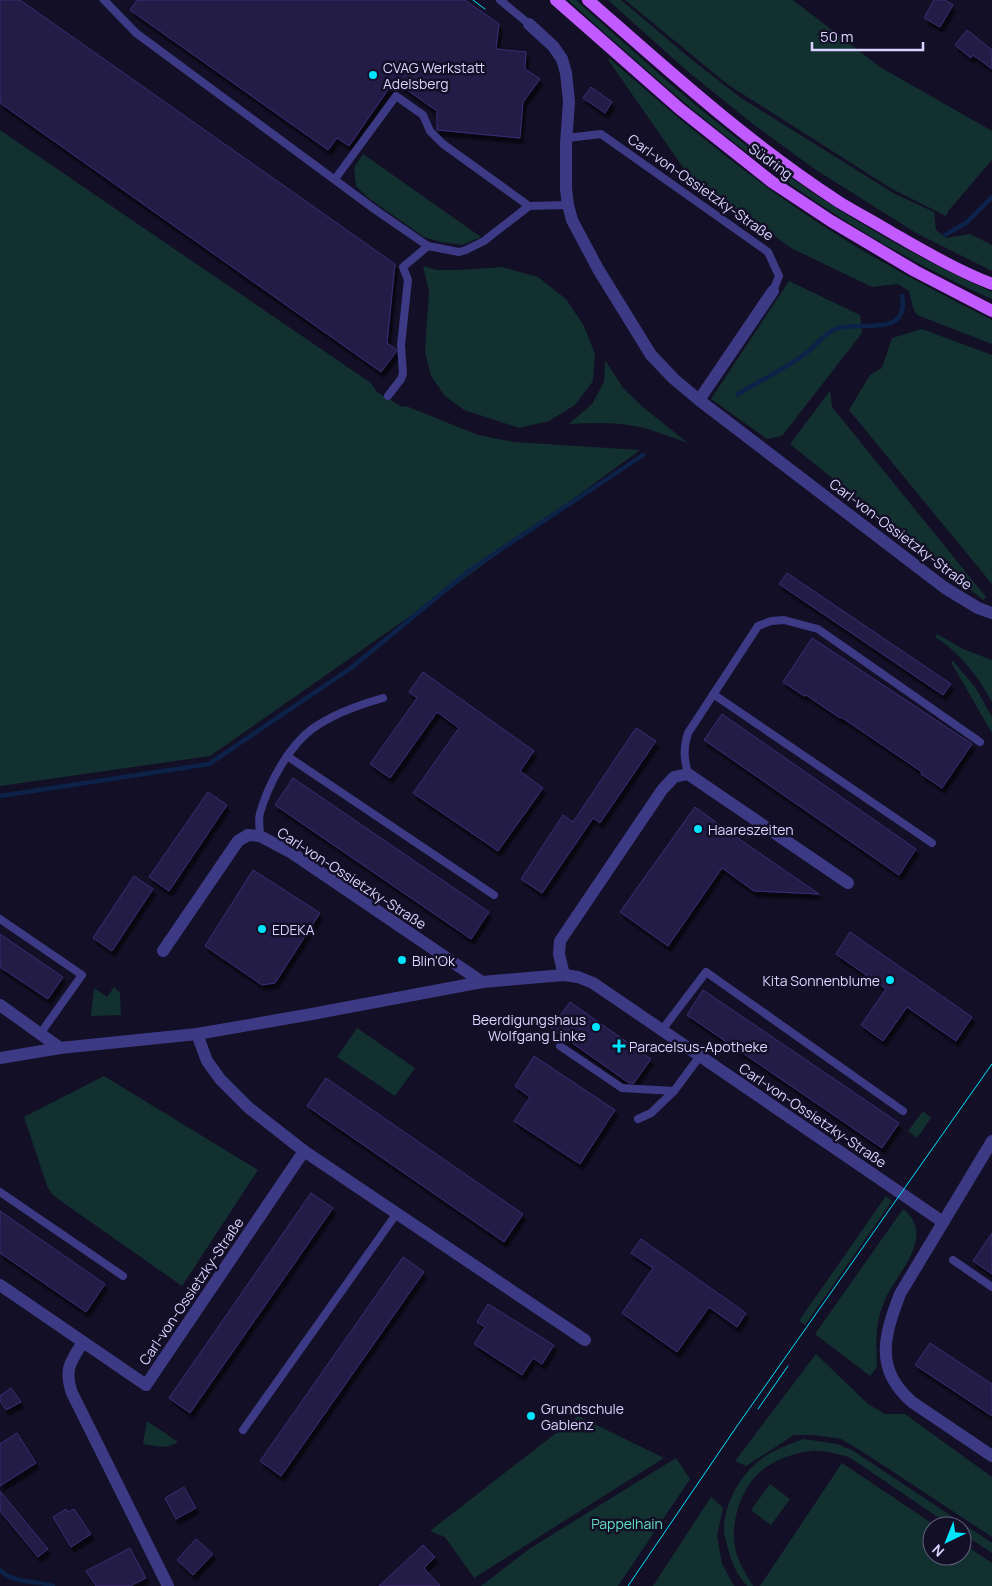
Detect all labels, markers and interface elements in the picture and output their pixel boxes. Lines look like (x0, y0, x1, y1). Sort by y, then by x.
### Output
scale bar (812, 20, 923, 52)
text: 50 m (820, 26, 854, 47)
place label: CVAG Werkstatt Adelsberg (383, 58, 485, 93)
marker: CVAG Werkstatt Adelsberg (367, 69, 379, 81)
street label: Carl-von-Ossietzky-Straße (624, 129, 778, 245)
street label: Südring (745, 139, 797, 183)
street label: Carl-von-Ossietzky-Straße (826, 474, 976, 594)
place label: Haareszeiten (708, 820, 794, 839)
street label: Carl-von-Ossietzky-Straße (274, 823, 430, 933)
marker: Haareszeiten (692, 823, 704, 835)
place label: EDEKA (272, 920, 315, 939)
marker: EDEKA (256, 923, 268, 935)
place label: Blin'Ok (412, 951, 456, 970)
marker: Blin'Ok (396, 954, 408, 966)
place label: Kita Sonnenblume (763, 971, 880, 990)
marker: Kita Sonnenblume (884, 974, 896, 986)
place label: Beerdigungshaus Wolfgang Linke (472, 1010, 586, 1045)
marker: Beerdigungshaus Wolfgang Linke (590, 1021, 602, 1033)
place label: Paracelsus-Apotheke (629, 1037, 768, 1056)
marker: Paracelsus-Apotheke (613, 1040, 625, 1052)
street label: Carl-von-Ossietzky-Straße (735, 1058, 891, 1172)
street label: Carl-von-Ossietzky-Straße (134, 1213, 248, 1369)
place label: Grundschule Gablenz (541, 1399, 624, 1434)
marker: Grundschule Gablenz (525, 1410, 537, 1422)
park label: Pappelhain (591, 1514, 663, 1533)
north arrow (922, 1516, 972, 1566)
text: N (928, 1540, 948, 1561)

